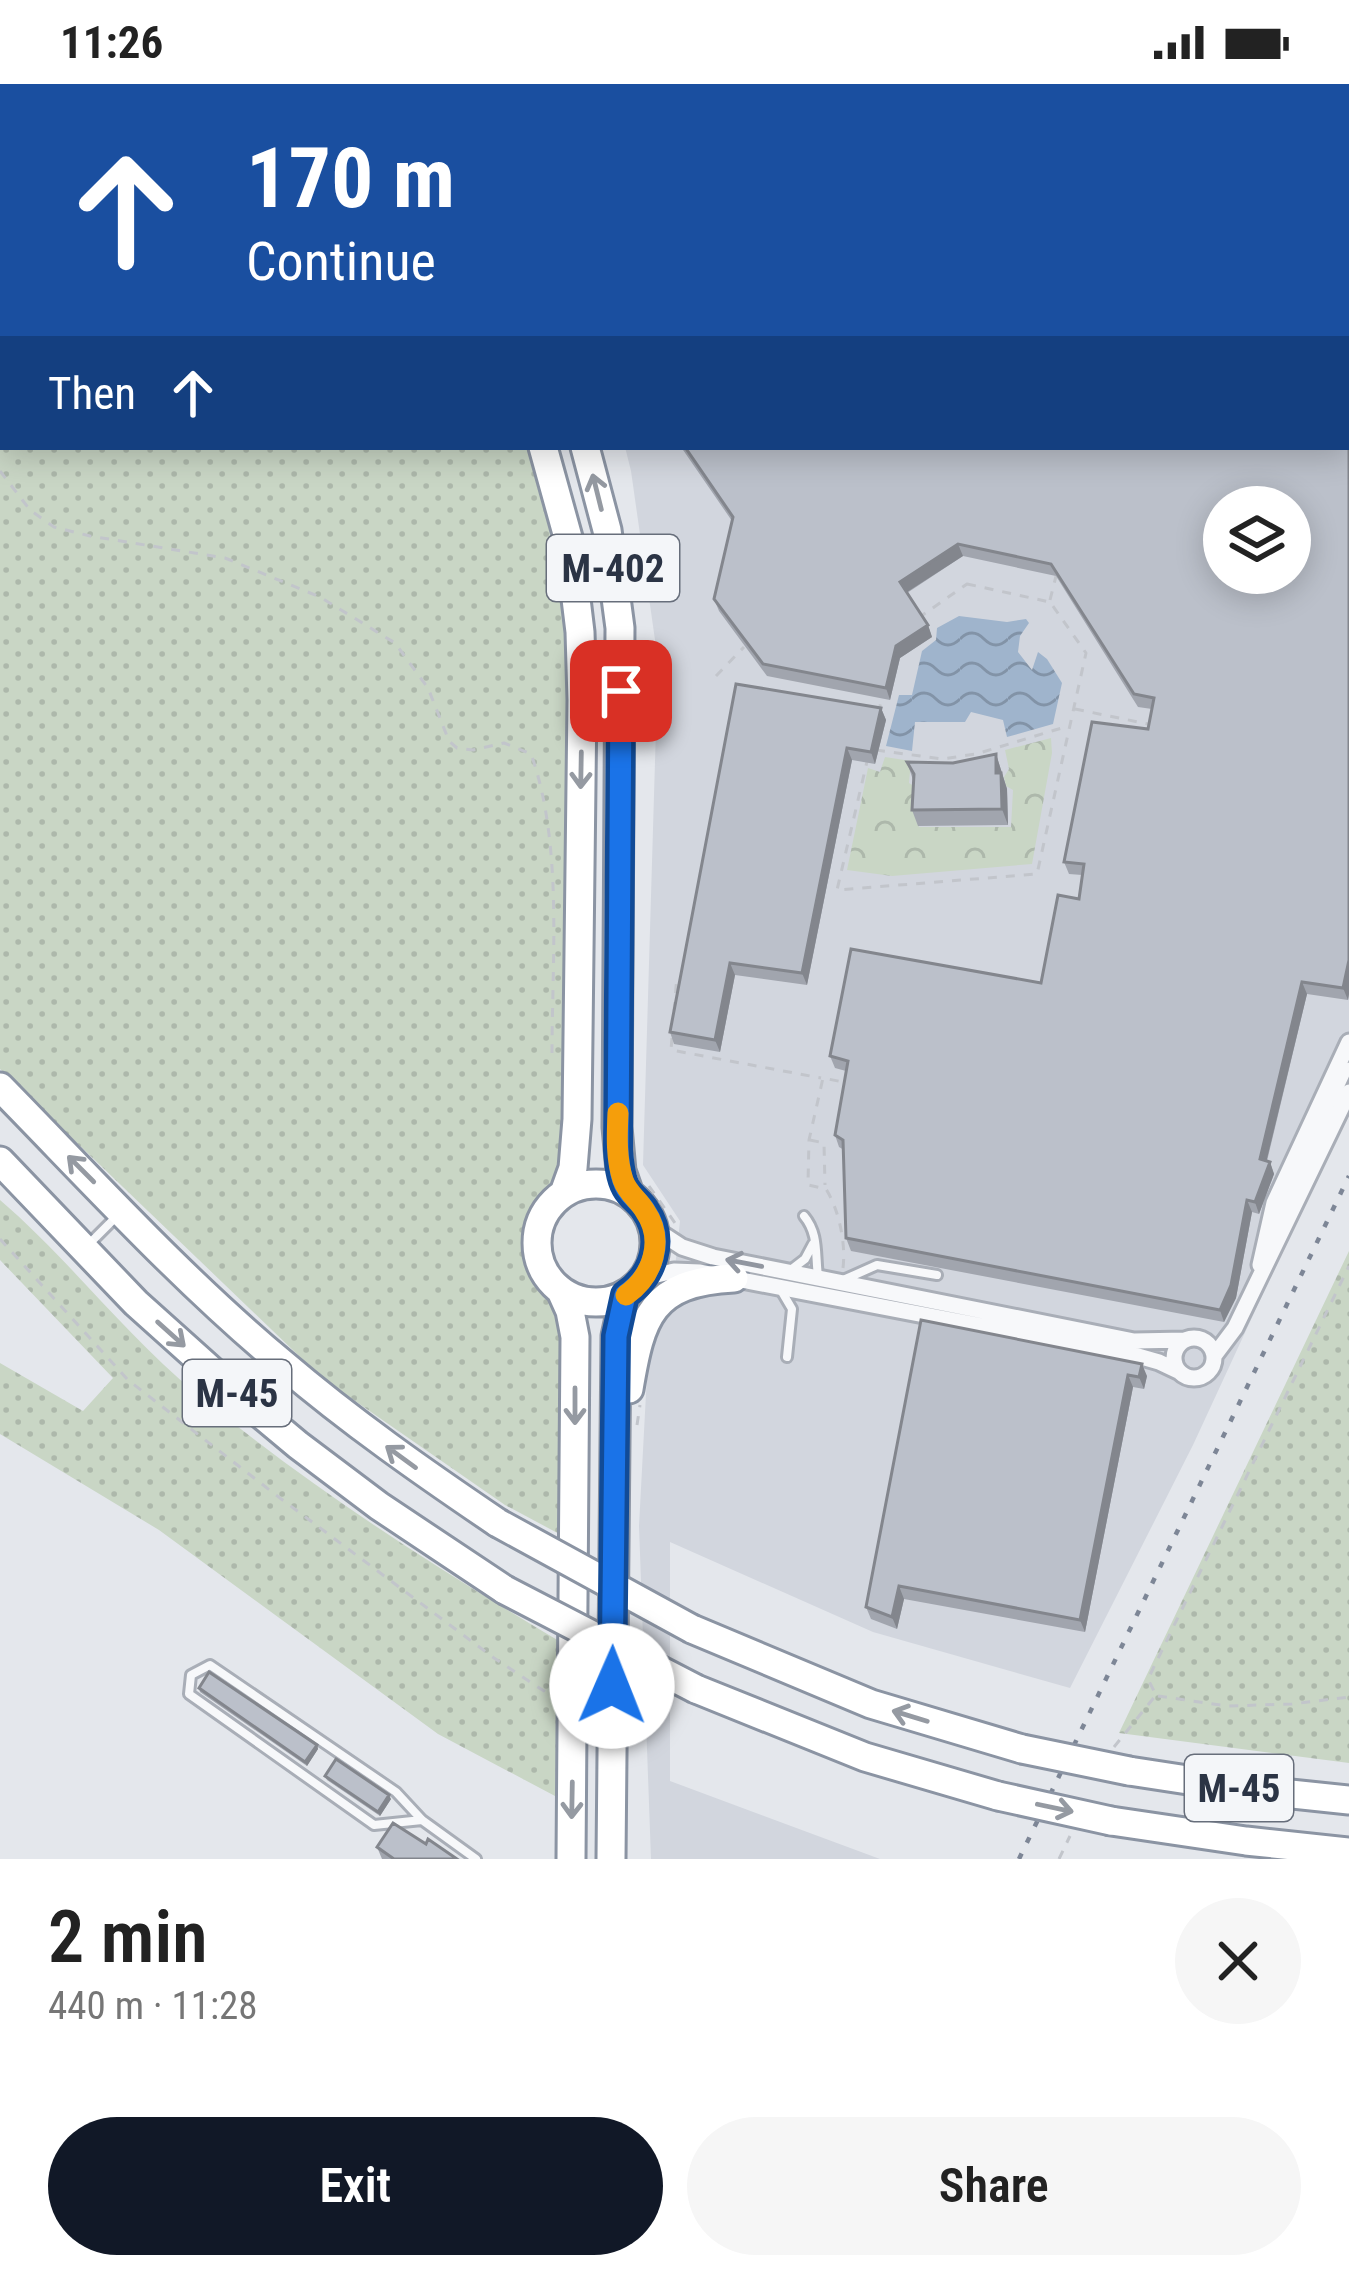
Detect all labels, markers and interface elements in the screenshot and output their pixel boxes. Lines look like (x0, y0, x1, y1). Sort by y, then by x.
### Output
text: 11:26 (60, 16, 163, 69)
text: 170 m (246, 129, 455, 228)
icon: ahead (48, 132, 204, 288)
text: Continue (246, 230, 436, 293)
icon: ahead (160, 360, 226, 426)
text: Then (48, 367, 136, 420)
one-way arrow (585, 474, 607, 512)
map controls (1203, 486, 1311, 594)
button: layers (1203, 486, 1311, 594)
road number: M-402 (547, 535, 679, 601)
pin (570, 640, 672, 742)
icon: arrive (588, 658, 654, 724)
one-way arrow (570, 750, 593, 789)
one-way arrow (67, 1155, 95, 1184)
one-way arrow (725, 1251, 764, 1273)
one-way arrow (155, 1320, 185, 1347)
road number: M-45 (183, 1360, 291, 1426)
one-way arrow (563, 1386, 586, 1425)
one-way arrow (385, 1445, 418, 1471)
position arrow (549, 1623, 675, 1749)
one-way arrow (892, 1704, 930, 1726)
road number: M-45 (1185, 1755, 1293, 1821)
one-way arrow (560, 1780, 583, 1819)
one-way arrow (1035, 1798, 1073, 1821)
text: 2 min (48, 1895, 207, 1980)
button: close (1175, 1898, 1301, 2024)
text: 440 m · 11:28 (48, 1983, 258, 2029)
button: Exit (48, 2117, 663, 2255)
button: Share (687, 2117, 1301, 2255)

